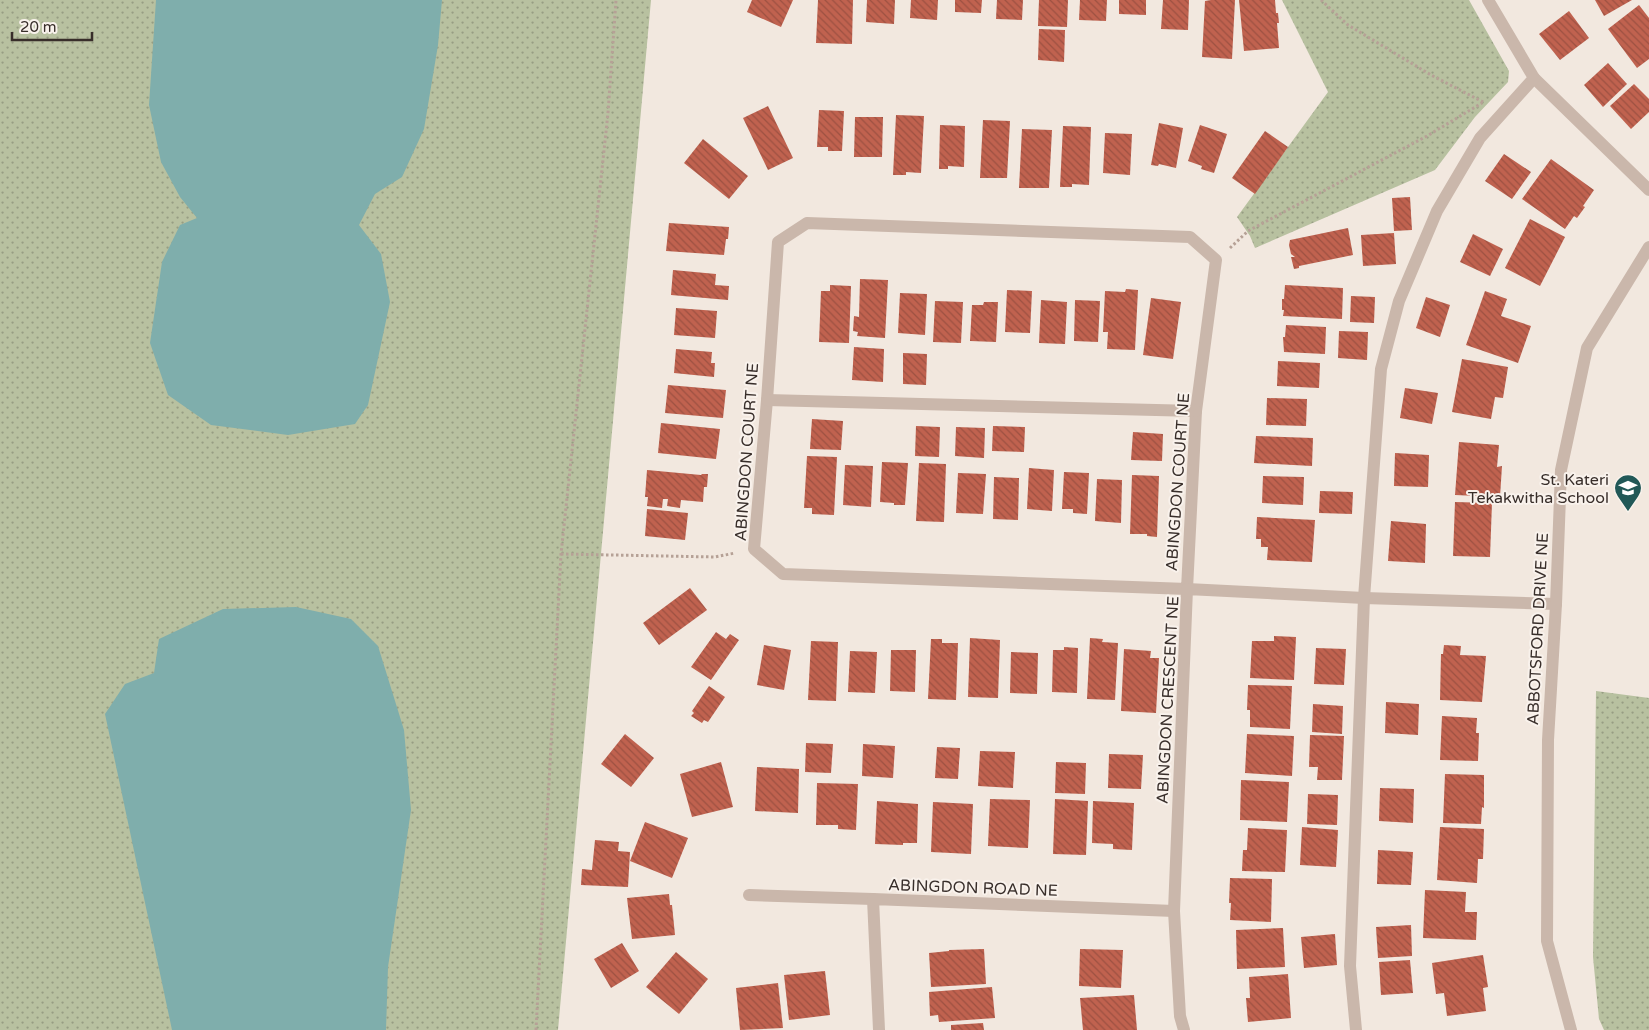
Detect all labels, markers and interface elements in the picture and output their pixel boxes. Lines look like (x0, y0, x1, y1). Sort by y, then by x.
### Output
scale bar (12, 10, 92, 42)
text: 20 m (20, 18, 57, 36)
street label: ABINGDON COURT NE (731, 362, 763, 542)
street label: ABINGDON COURT NE (1162, 392, 1194, 572)
place label: St. Kateri Tekakwitha School (1468, 470, 1609, 508)
school or university icon: St. Kateri Tekakwitha School (1613, 473, 1643, 512)
street label: ABBOTSFORD DRIVE NE (1523, 532, 1553, 726)
street label: ABINGDON CRESCENT NE (1153, 596, 1183, 805)
street label: ABINGDON ROAD NE (888, 875, 1058, 901)

